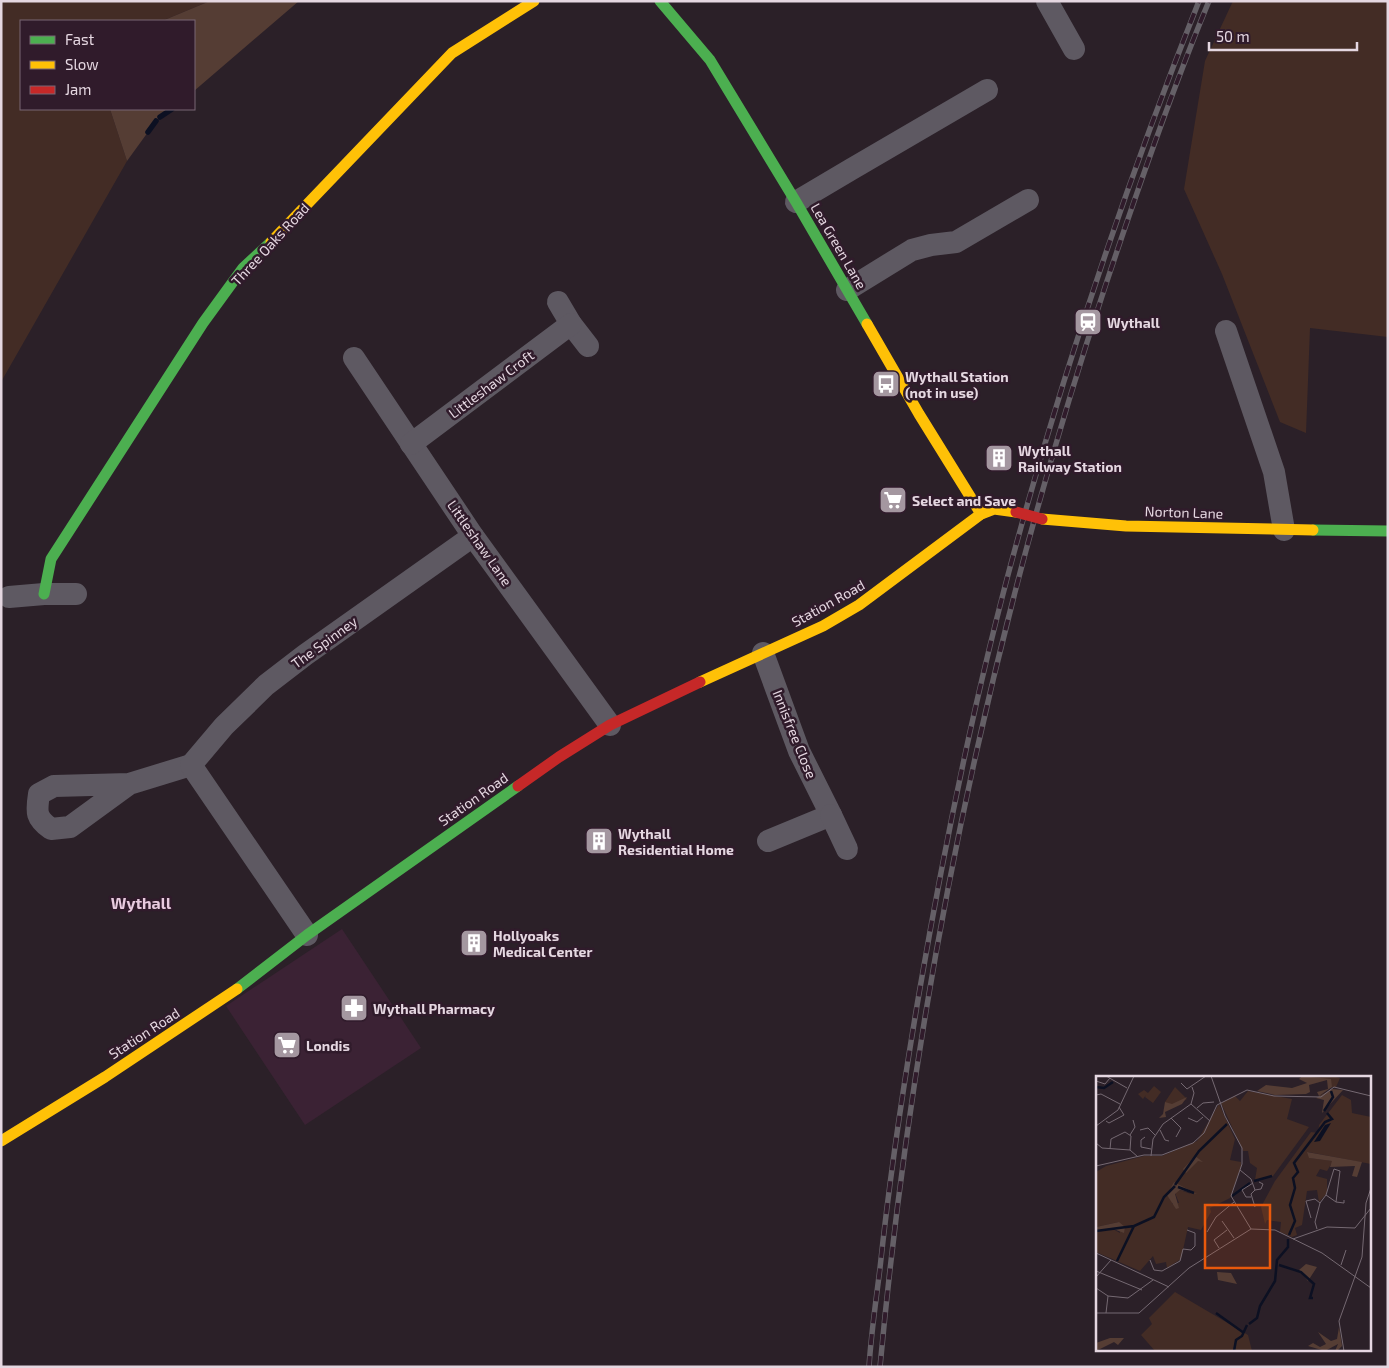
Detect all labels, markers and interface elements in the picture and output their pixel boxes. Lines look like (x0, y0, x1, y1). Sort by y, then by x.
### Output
legend (20, 20, 195, 110)
scale bar (1209, 20, 1356, 52)
text: 50 m (1216, 27, 1250, 45)
text: Fast (65, 30, 95, 48)
text: Slow (65, 55, 99, 73)
text: Jam (65, 80, 91, 98)
street label: Three Oaks Road (227, 199, 313, 289)
street label: Lea Green Lane (808, 200, 870, 292)
station icon: Wythall (1073, 307, 1103, 337)
place label: Wythall (1107, 314, 1160, 331)
street label: Littleshaw Croft (445, 346, 537, 422)
place label: Wythall Station (not in use) (905, 368, 1009, 401)
bus stop icon: Wythall Station (not in use) (871, 369, 901, 399)
place label: Wythall Railway Station (1018, 442, 1122, 475)
building icon: Wythall Railway Station (984, 443, 1014, 473)
supermarket icon: Select and Save (878, 485, 908, 515)
place label: Select and Save (912, 492, 1016, 509)
street label: Littleshaw Lane (444, 497, 516, 589)
street label: Norton Lane (1144, 502, 1224, 522)
street label: Station Road (788, 576, 868, 630)
street label: The Spinney (288, 612, 361, 672)
street label: Innisfree Close (769, 687, 821, 781)
street label: Station Road (435, 769, 511, 829)
place label: Wythall Residential Home (618, 825, 734, 858)
building icon: Wythall Residential Home (584, 826, 614, 856)
district label: Wythall (111, 893, 172, 913)
place label: Hollyoaks Medical Center (493, 927, 593, 960)
building icon: Hollyoaks Medical Center (459, 928, 489, 958)
pharmacy icon: Wythall Pharmacy (339, 993, 369, 1023)
place label: Wythall Pharmacy (373, 1000, 495, 1017)
street label: Station Road (105, 1004, 183, 1062)
supermarket icon: Londis (272, 1030, 302, 1060)
place label: Londis (306, 1037, 350, 1054)
inset map (1096, 1076, 1372, 1350)

